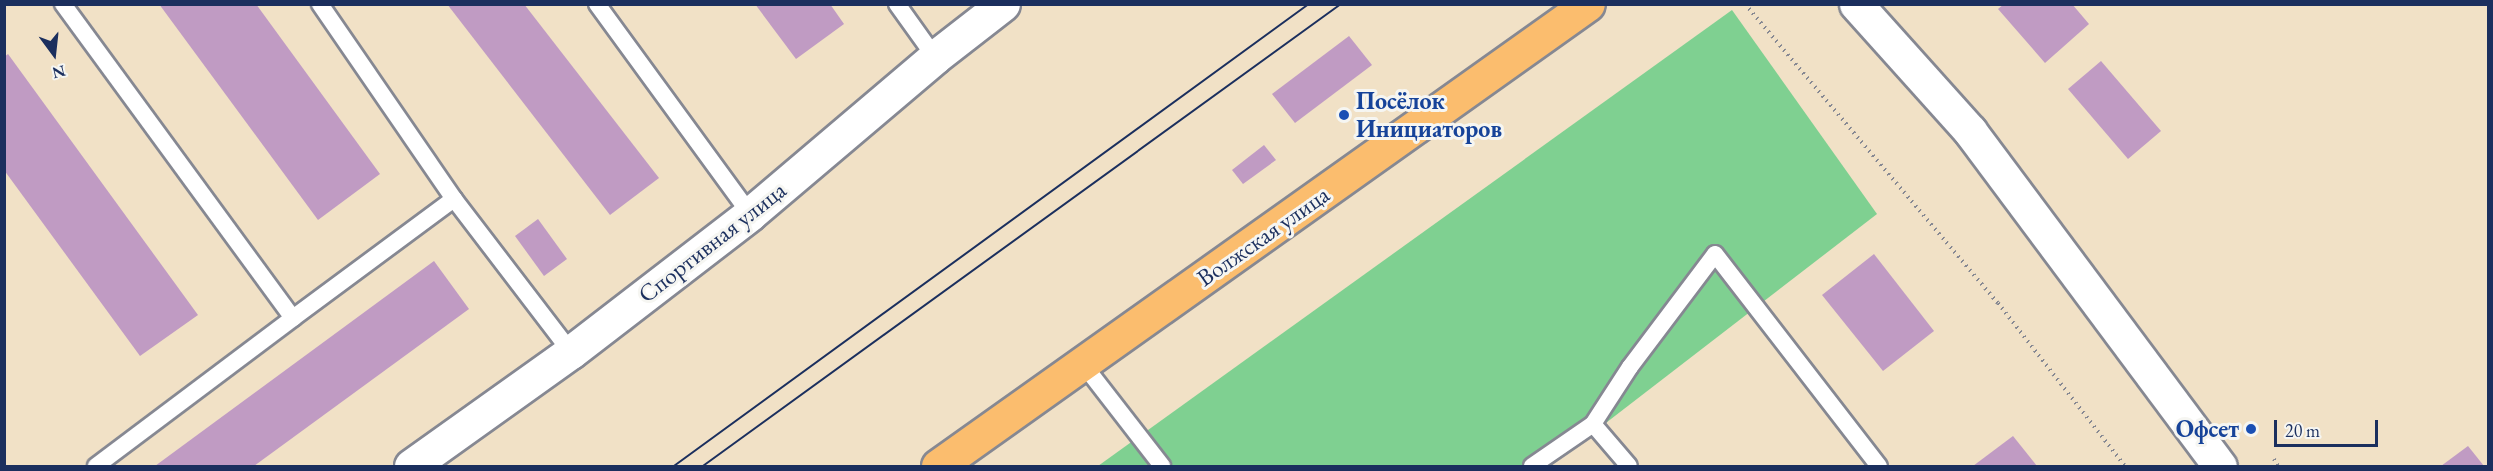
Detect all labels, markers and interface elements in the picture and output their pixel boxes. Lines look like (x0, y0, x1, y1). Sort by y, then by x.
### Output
north arrow (24, 24, 84, 84)
text: N (50, 60, 68, 84)
place label: Посёлок Инициаторов (1356, 87, 1502, 143)
marker: Посёлок Инициаторов (1337, 108, 1351, 122)
street label: Спортивная улица (632, 175, 792, 309)
street label: Волжская улица (1191, 180, 1335, 292)
scale bar (2277, 408, 2380, 446)
place label: Офсет (2176, 415, 2239, 443)
text: 20 m (2285, 419, 2320, 442)
marker: Офсет (2244, 422, 2258, 436)

